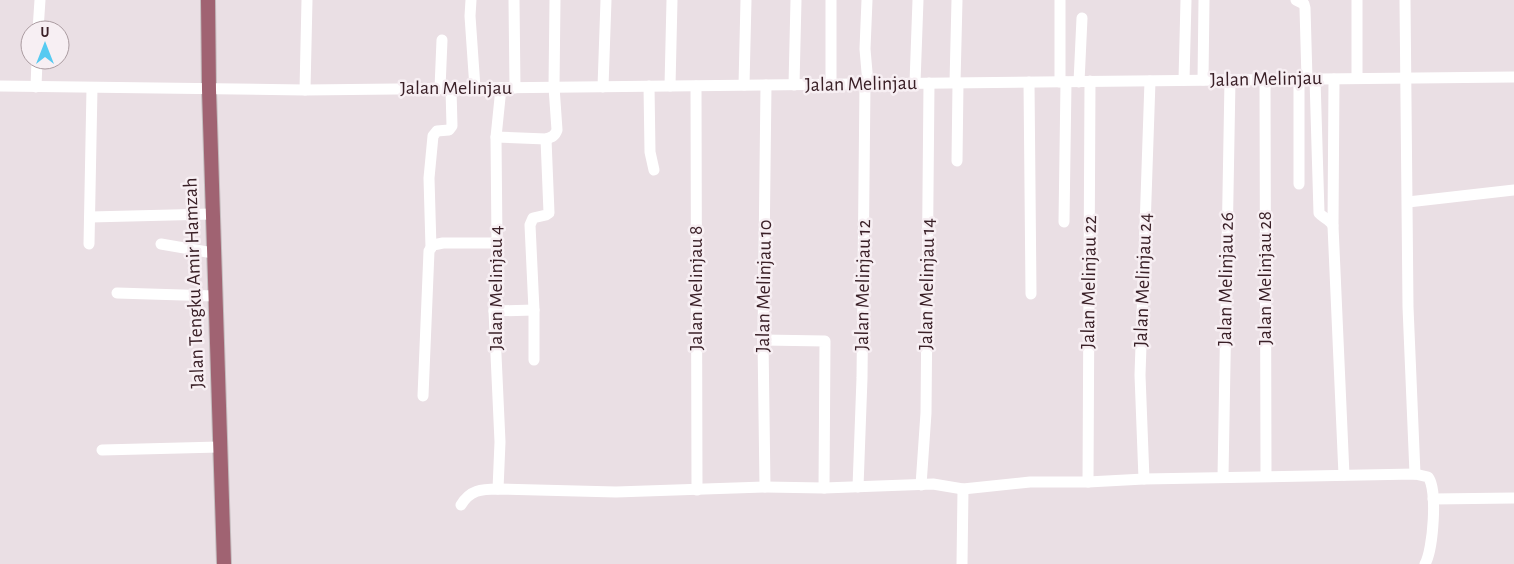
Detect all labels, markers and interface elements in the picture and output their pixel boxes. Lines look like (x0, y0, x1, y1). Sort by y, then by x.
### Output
north arrow (20, 20, 70, 70)
text: U (41, 26, 50, 40)
street label: Jalan Melinjau (1210, 68, 1322, 90)
street label: Jalan Melinjau (805, 73, 917, 95)
street label: Jalan Melinjau (400, 78, 512, 98)
street label: Jalan Tengku Amir Hamzah (180, 177, 208, 389)
street label: Jalan Melinjau 28 (1255, 211, 1275, 345)
street label: Jalan Melinjau 26 (1215, 212, 1237, 346)
street label: Jalan Melinjau 24 (1131, 213, 1155, 347)
street label: Jalan Melinjau 22 (1078, 215, 1100, 349)
street label: Jalan Melinjau 14 (916, 218, 938, 350)
street label: Jalan Melinjau 10 (753, 219, 775, 353)
street label: Jalan Melinjau 12 (852, 219, 874, 351)
street label: Jalan Melinjau 4 (486, 226, 506, 351)
street label: Jalan Melinjau 8 (686, 226, 706, 350)

